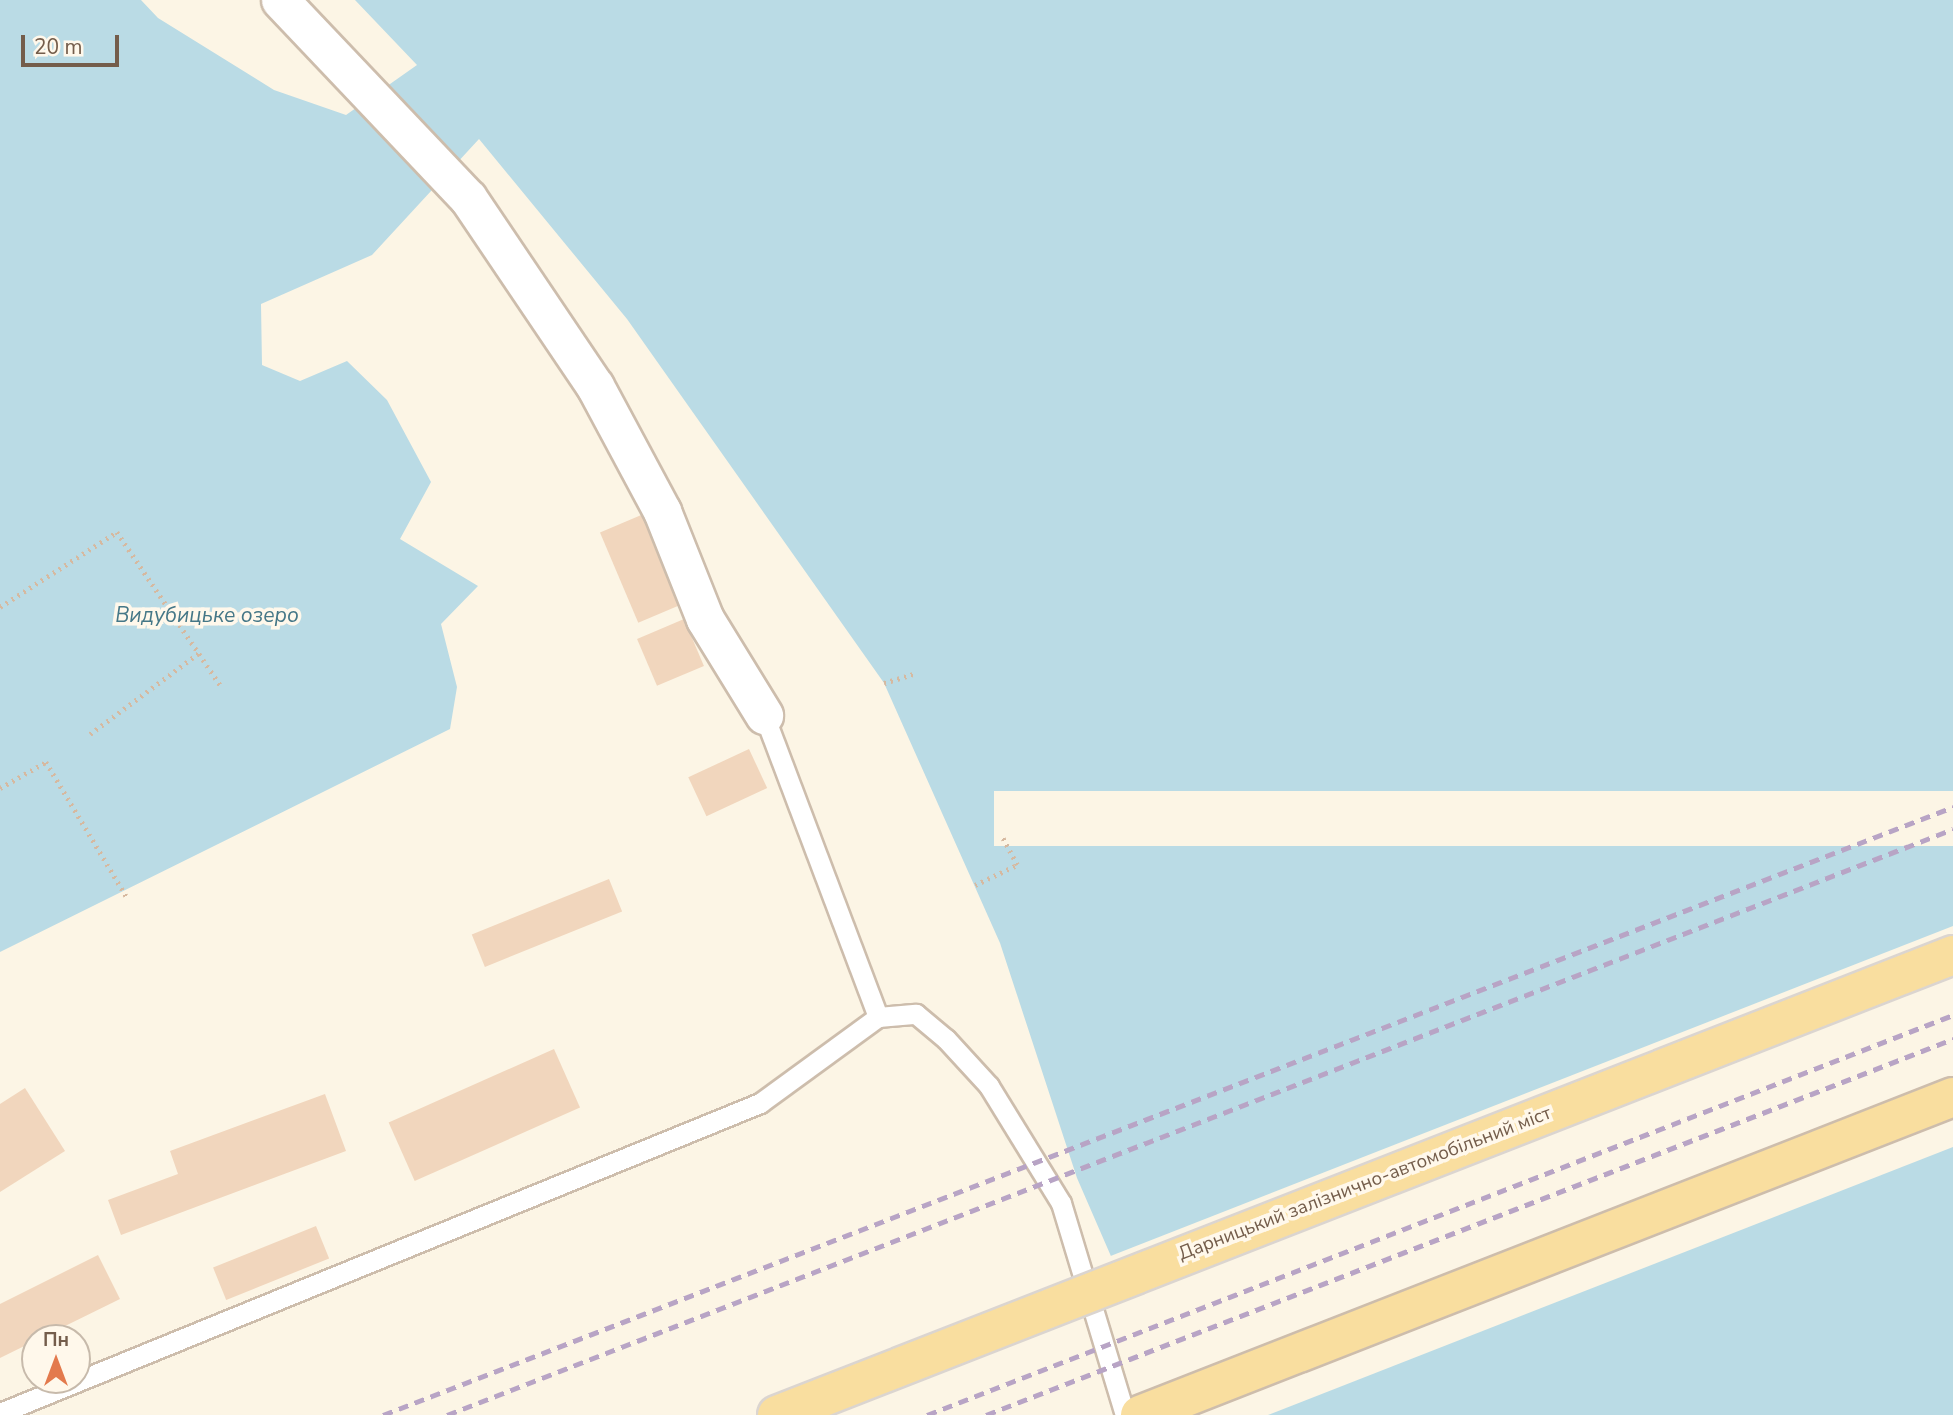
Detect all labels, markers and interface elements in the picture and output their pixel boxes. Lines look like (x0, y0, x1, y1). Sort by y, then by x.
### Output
scale bar (24, 21, 122, 65)
text: 20 m (34, 33, 83, 61)
water label: Видубицьке озеро (115, 602, 299, 628)
street label: Дарницький залізнично-автомобільний міст (1175, 1102, 1555, 1266)
north arrow (21, 1324, 91, 1394)
text: Пн (43, 1327, 69, 1353)

